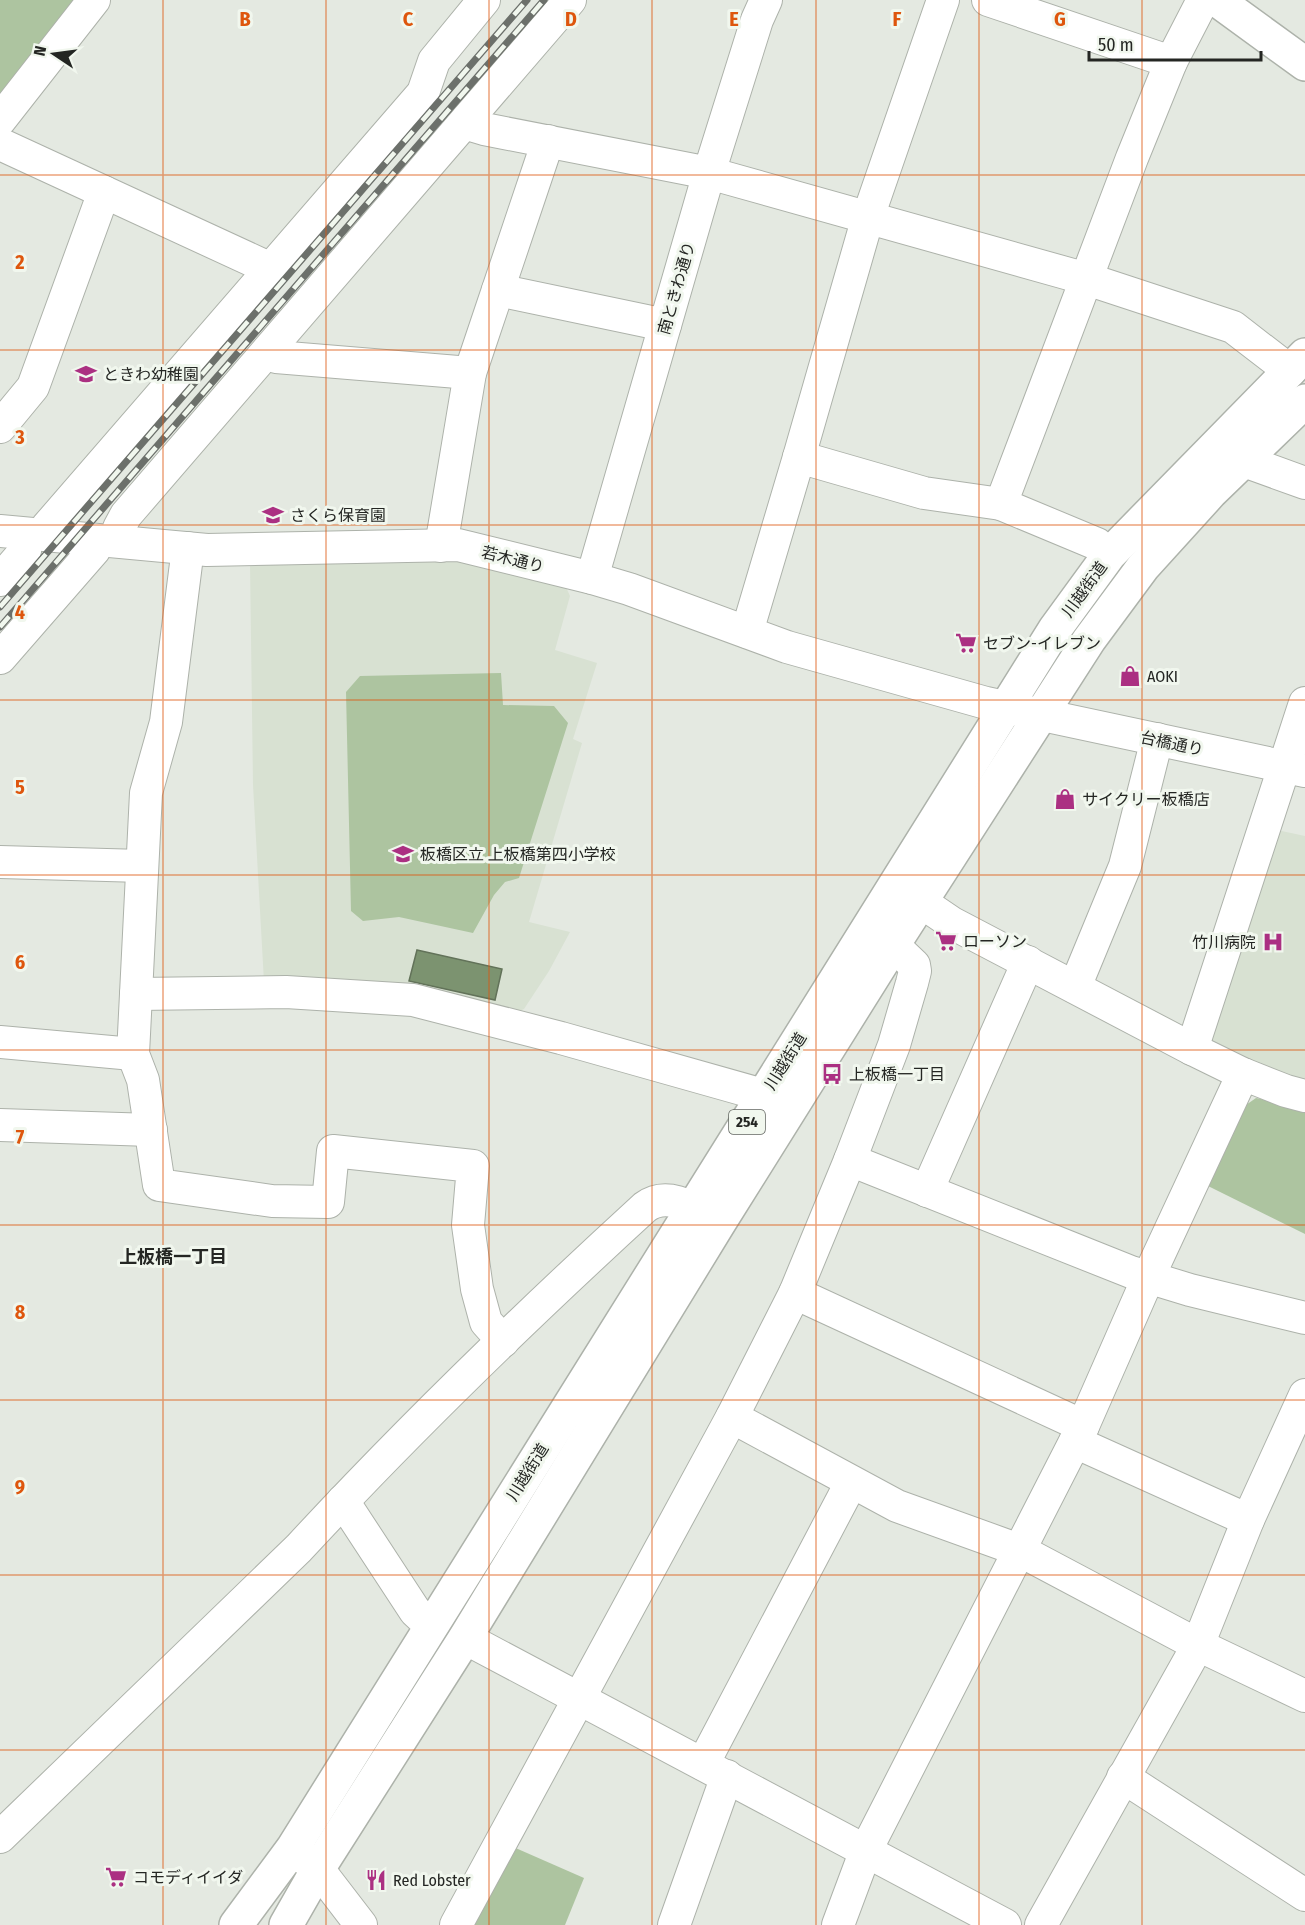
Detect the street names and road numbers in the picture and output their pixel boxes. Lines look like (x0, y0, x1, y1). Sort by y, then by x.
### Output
street label: 南ときわ通り (654, 239, 699, 337)
street label: 若木通り (480, 543, 546, 576)
street label: 川越街道 (1058, 558, 1111, 621)
street label: 台橋通り (1139, 728, 1205, 759)
street label: 川越街道 (760, 1029, 810, 1093)
road number: 254 (729, 1110, 765, 1134)
street label: 川越街道 (502, 1440, 552, 1504)

